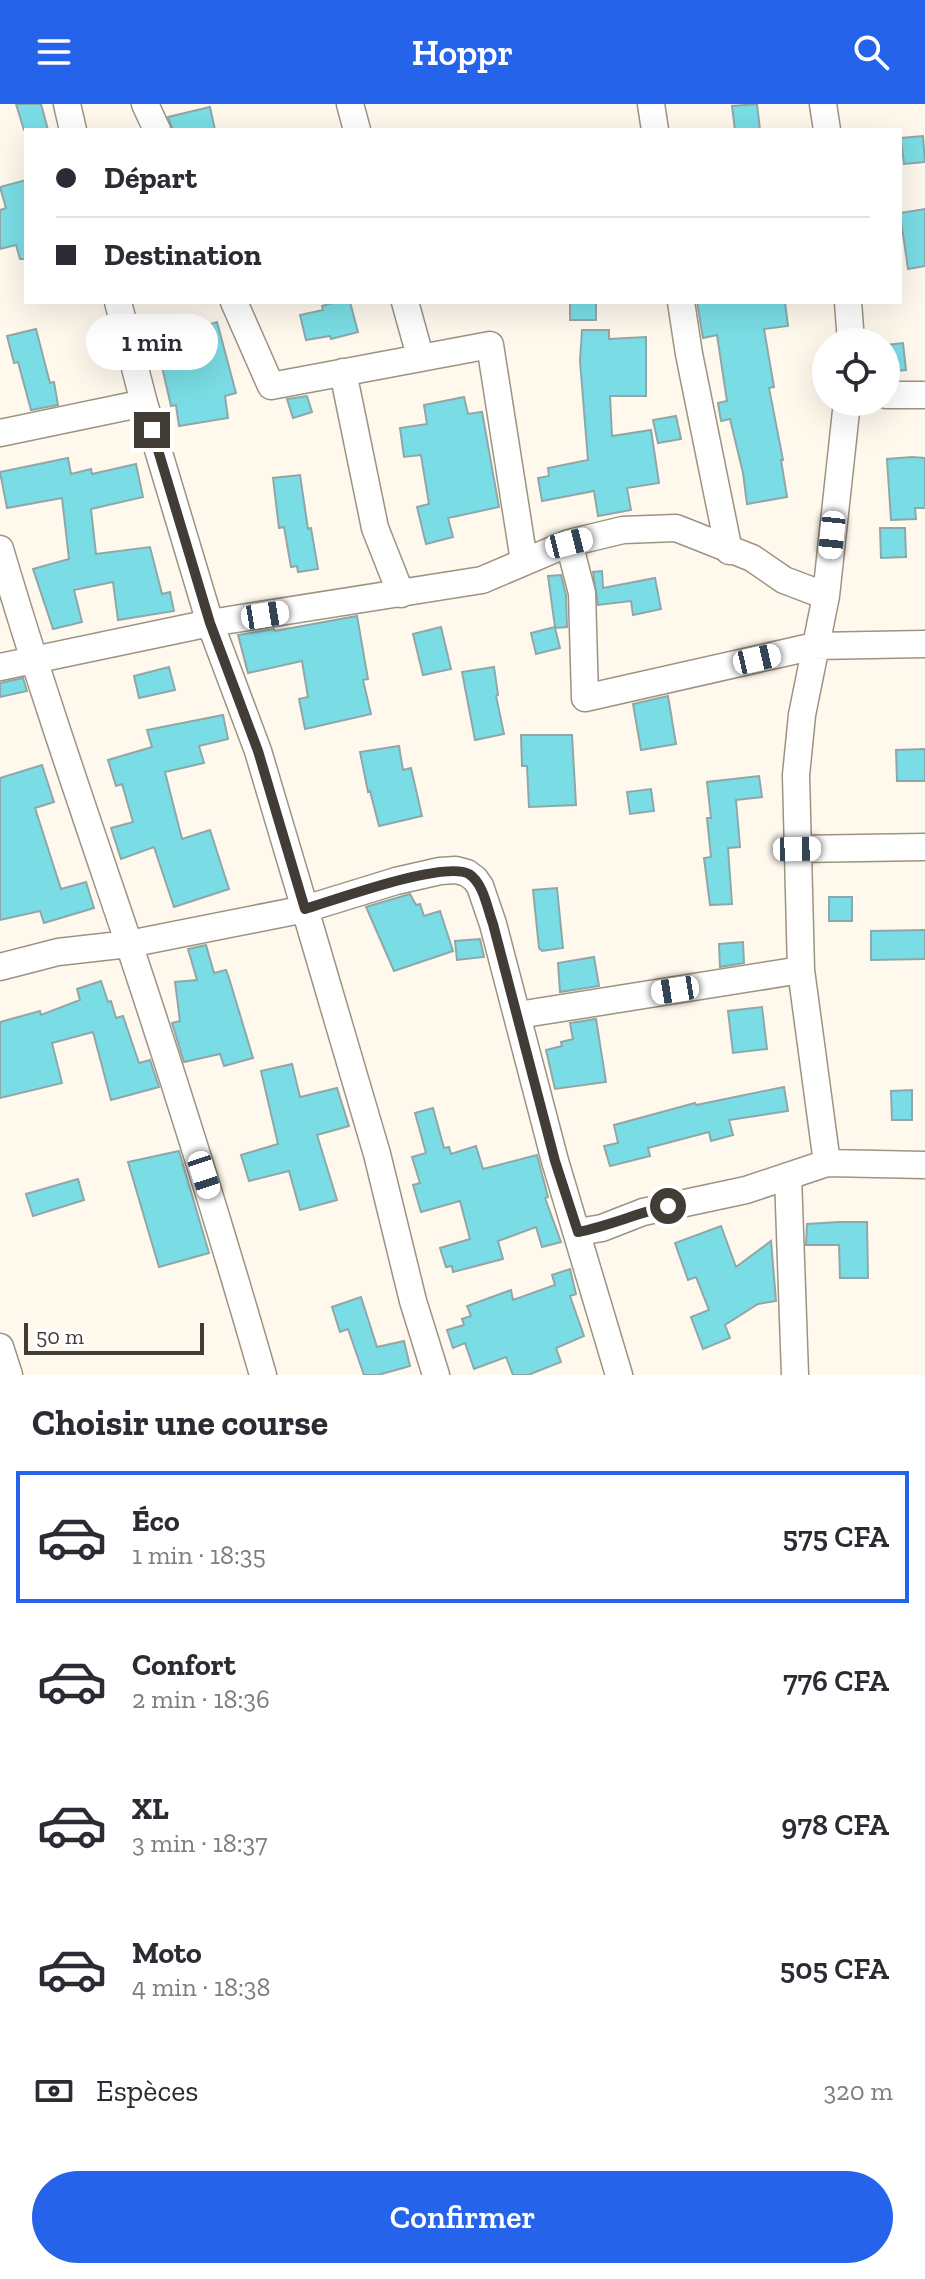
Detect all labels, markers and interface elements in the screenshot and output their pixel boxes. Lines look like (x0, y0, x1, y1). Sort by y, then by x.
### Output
icon: menu (32, 30, 76, 74)
icon: search (849, 30, 893, 74)
text: Hoppr (412, 31, 513, 74)
text: Départ (104, 160, 197, 196)
text: Destination (104, 237, 261, 273)
callout: 1 min (86, 314, 218, 370)
text: 1 min (121, 326, 183, 358)
map controls (812, 328, 900, 416)
button: locate (812, 328, 900, 416)
route end (134, 412, 170, 448)
car (818, 510, 846, 560)
car (543, 526, 595, 560)
car (239, 599, 291, 631)
car (731, 642, 783, 676)
car (773, 837, 821, 861)
car (649, 974, 701, 1006)
car (185, 1148, 223, 1202)
route start (650, 1188, 686, 1224)
scale bar (24, 1319, 204, 1355)
text: 50 m (36, 1323, 84, 1350)
text: Choisir une course (32, 1401, 328, 1444)
icon: car (36, 1501, 108, 1573)
text: Éco (132, 1503, 180, 1539)
text: 575 CFA (782, 1519, 889, 1555)
text: 1 min · 18:35 (132, 1539, 266, 1571)
icon: car (36, 1645, 108, 1717)
text: Confort (132, 1647, 236, 1683)
text: 776 CFA (783, 1663, 889, 1699)
text: 2 min · 18:36 (132, 1683, 270, 1715)
icon: car (36, 1789, 108, 1861)
text: XL (132, 1791, 169, 1827)
text: 978 CFA (781, 1807, 889, 1843)
text: 3 min · 18:37 (132, 1827, 268, 1859)
icon: car (36, 1933, 108, 2005)
text: Moto (132, 1935, 202, 1971)
text: 505 CFA (780, 1951, 889, 1987)
text: 4 min · 18:38 (132, 1971, 271, 2003)
icon: cash (32, 2069, 76, 2113)
text: Espèces (96, 2073, 198, 2109)
text: 320 m (824, 2075, 893, 2107)
button: Confirmer (32, 2171, 893, 2263)

